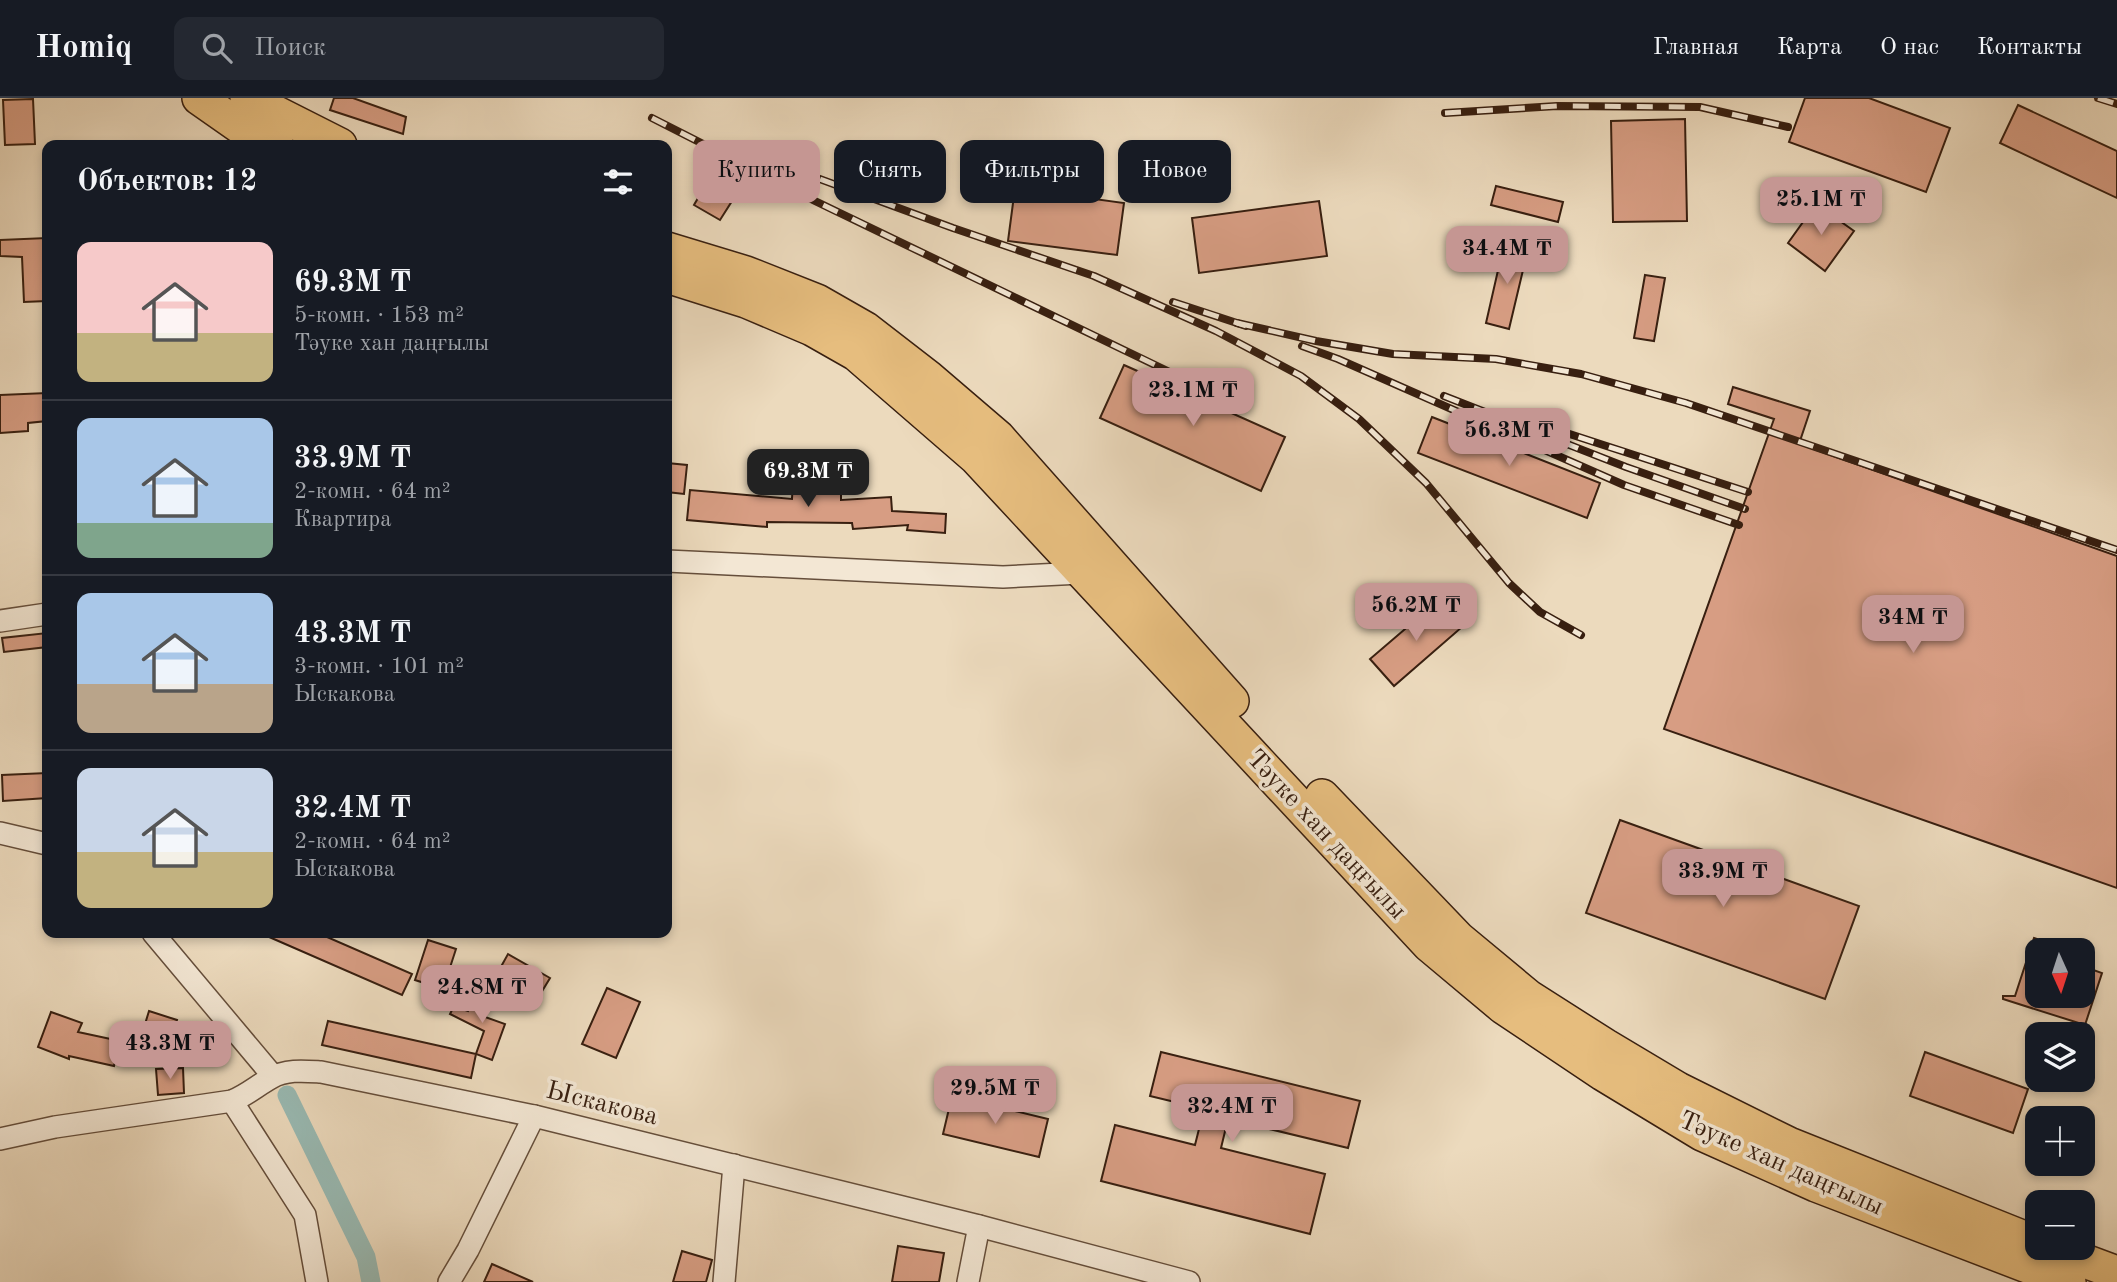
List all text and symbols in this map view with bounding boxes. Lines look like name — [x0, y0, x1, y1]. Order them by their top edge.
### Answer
search box — [174, 17, 664, 80]
icon: search — [198, 29, 236, 67]
text: Homiq — [35, 32, 132, 65]
text: Поиск — [254, 35, 326, 61]
text: Главная — [1653, 36, 1739, 60]
text: Карта — [1777, 36, 1842, 60]
text: О нас — [1880, 36, 1939, 60]
text: Контакты — [1977, 36, 2082, 60]
chip: Купить — [693, 140, 820, 203]
chip: Снять — [834, 140, 946, 203]
chip: Фильтры — [960, 140, 1104, 203]
chip: Новое — [1118, 140, 1231, 203]
icon: filters — [599, 163, 637, 201]
text: Объектов: 12 — [77, 167, 257, 197]
pin: 25.1M ₸ — [1756, 178, 1886, 237]
text: 25.1M ₸ — [1776, 188, 1866, 211]
pin: 34.4M ₸ — [1442, 226, 1572, 286]
text: 34.4M ₸ — [1462, 237, 1552, 260]
text: 69.3M ₸ — [294, 268, 411, 298]
icon: home — [133, 270, 217, 354]
text: 5-комн. · 153 m² — [294, 304, 464, 327]
text: Тәуке хан даңғылы — [294, 332, 489, 355]
pin: 23.1M ₸ — [1128, 368, 1258, 428]
text: 23.1M ₸ — [1148, 379, 1238, 402]
pin: 56.3M ₸ — [1444, 408, 1574, 468]
text: 56.3M ₸ — [1464, 419, 1554, 442]
text: 33.9M ₸ — [294, 444, 411, 474]
icon: home — [133, 446, 217, 530]
pin: 69.3M ₸ — [743, 450, 873, 509]
text: 69.3M ₸ — [763, 460, 853, 483]
text: 2-комн. · 64 m² — [294, 480, 451, 503]
text: Квартира — [294, 508, 392, 531]
pin: 56.2M ₸ — [1351, 584, 1481, 643]
text: 56.2M ₸ — [1371, 594, 1461, 617]
pin: 34M ₸ — [1864, 596, 1962, 655]
text: 34M ₸ — [1878, 606, 1948, 629]
text: 43.3M ₸ — [294, 619, 411, 649]
icon: home — [133, 621, 217, 705]
text: 3-комн. · 101 m² — [294, 655, 464, 678]
text: Ыскакова — [294, 683, 395, 706]
street label: Тәуке хан даңғылы — [1241, 745, 1411, 925]
text: 32.4M ₸ — [294, 794, 411, 824]
icon: home — [133, 796, 217, 880]
text: 2-комн. · 64 m² — [294, 830, 451, 853]
pin: 33.9M ₸ — [1658, 850, 1788, 909]
text: Ыскакова — [294, 858, 395, 881]
text: 33.9M ₸ — [1678, 860, 1768, 883]
north arrow — [2025, 938, 2095, 1008]
map controls — [2025, 938, 2095, 1260]
pin: 24.8M ₸ — [417, 965, 547, 1025]
text: 24.8M ₸ — [437, 976, 527, 999]
pin: 43.3M ₸ — [105, 1021, 235, 1081]
button: layers — [2025, 1022, 2095, 1092]
text: 43.3M ₸ — [125, 1032, 215, 1055]
pin: 29.5M ₸ — [930, 1066, 1060, 1126]
text: 29.5M ₸ — [950, 1077, 1040, 1100]
street label: Ыскакова — [543, 1078, 661, 1130]
pin: 32.4M ₸ — [1167, 1084, 1297, 1144]
text: 32.4M ₸ — [1187, 1095, 1277, 1118]
button: + — [2025, 1106, 2095, 1176]
street label: Тәуке хан даңғылы — [1675, 1107, 1887, 1221]
button: − — [2025, 1190, 2095, 1260]

